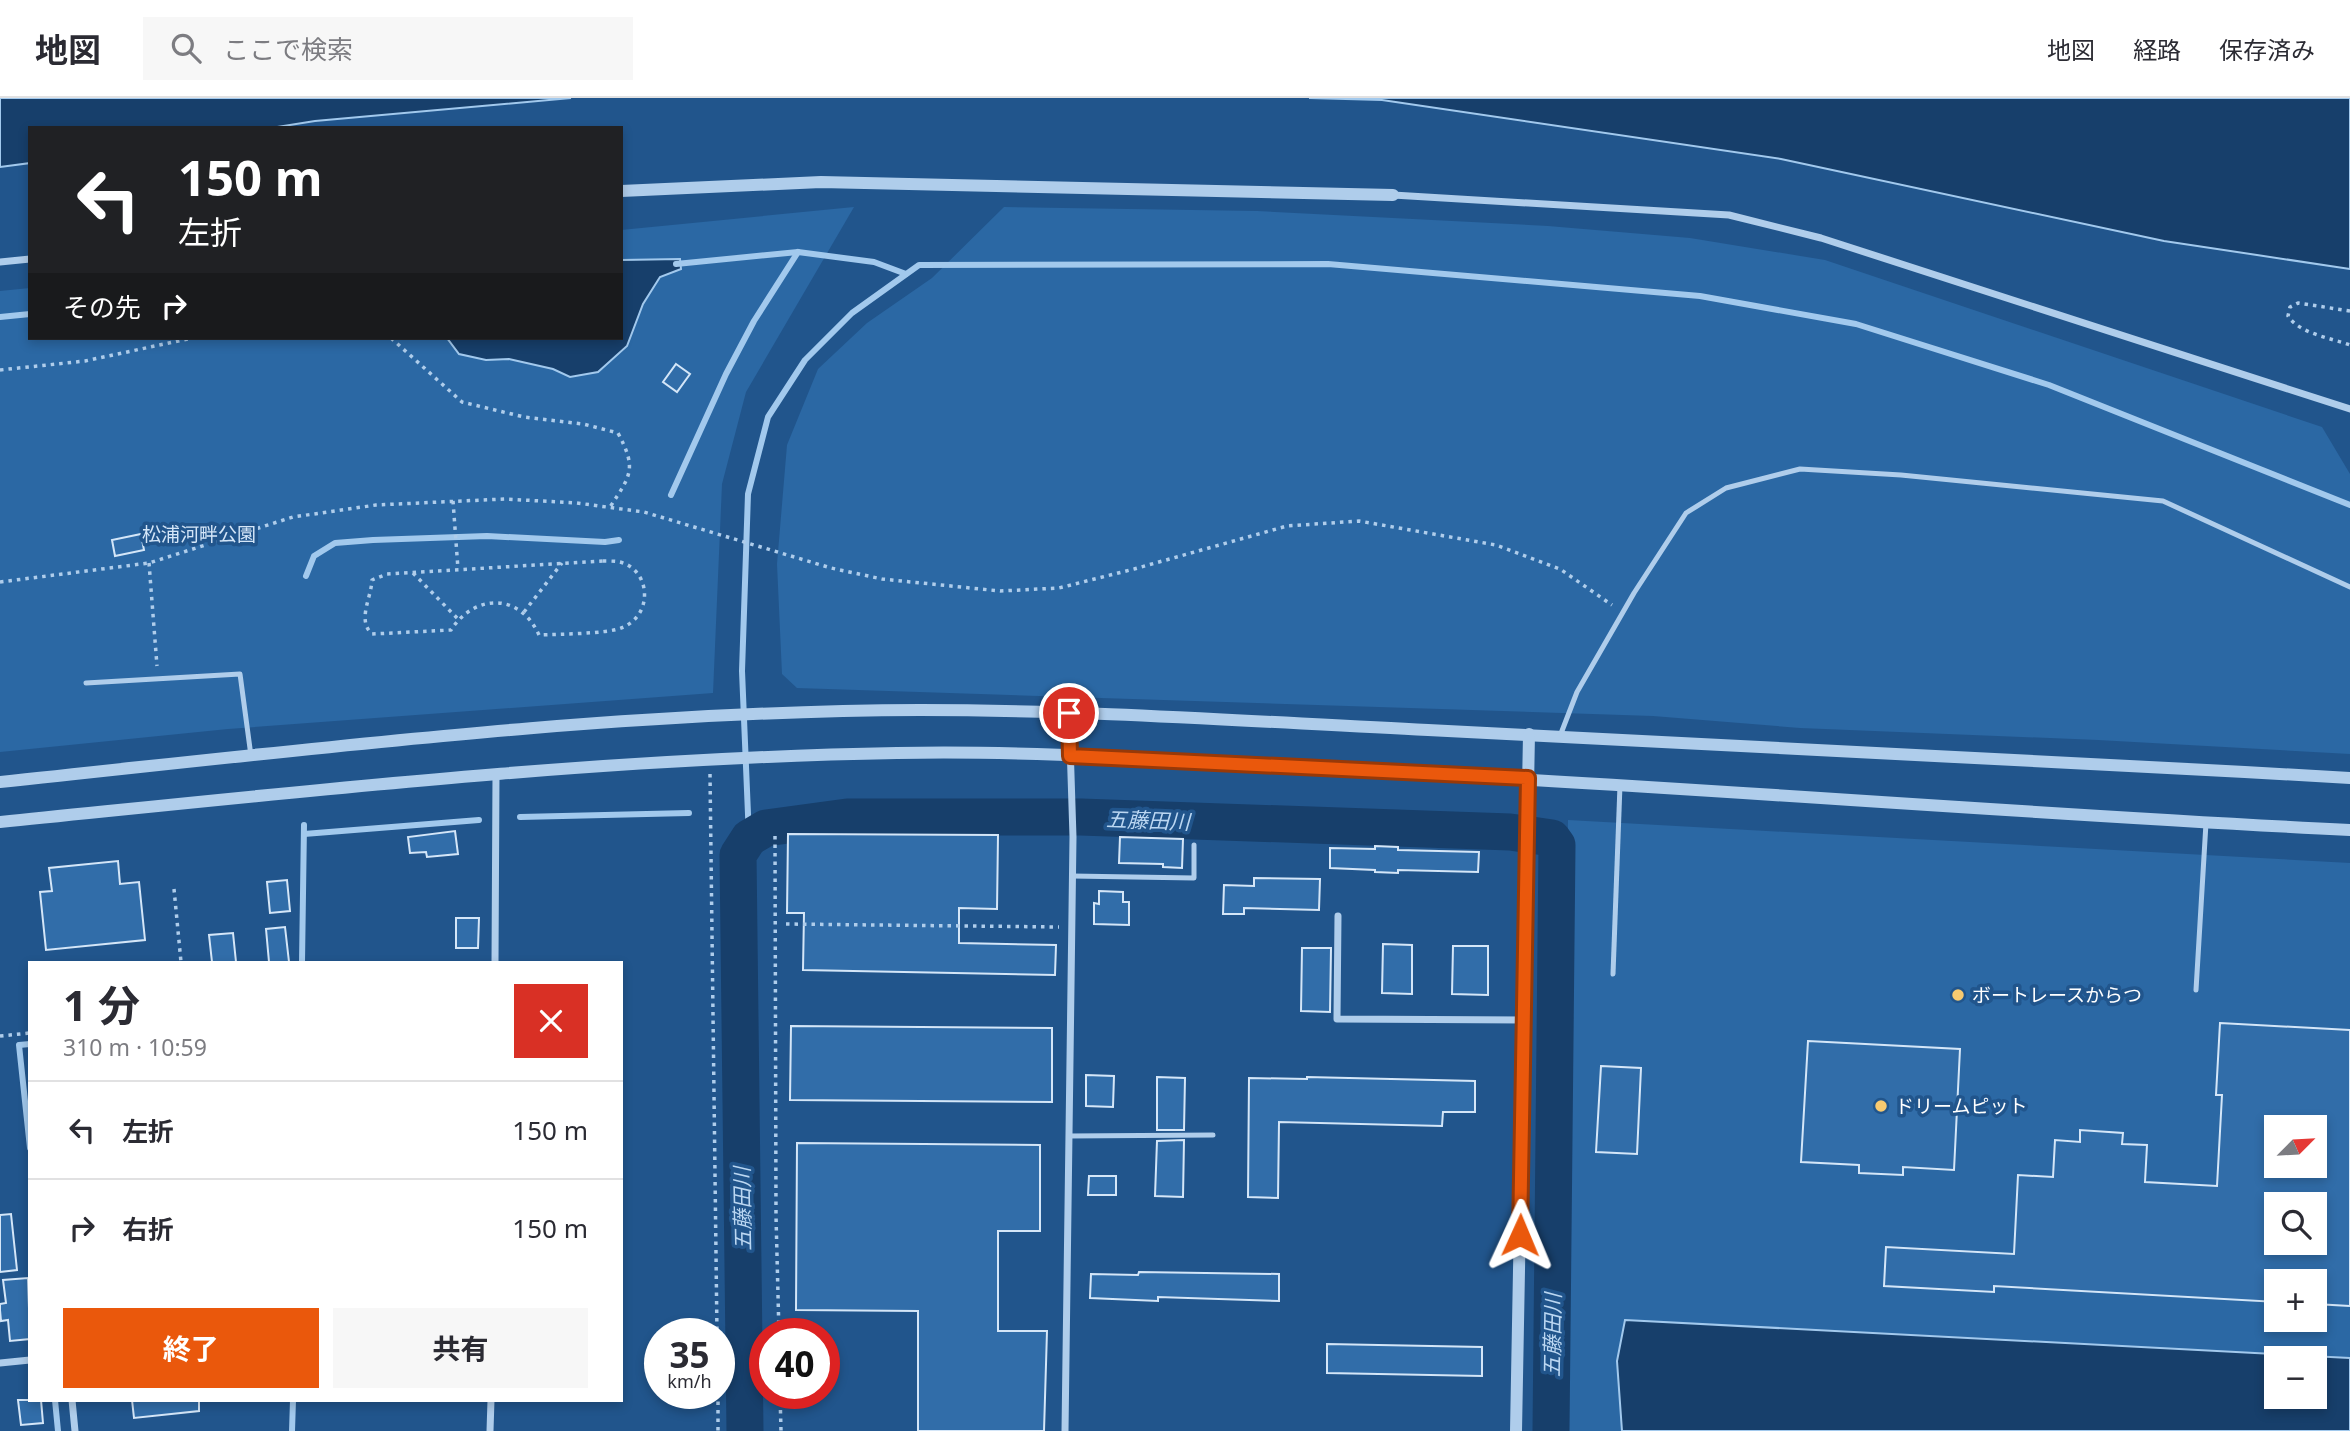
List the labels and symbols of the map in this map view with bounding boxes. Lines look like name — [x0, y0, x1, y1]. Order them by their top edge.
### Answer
park label: 松浦河畔公園 — [142, 521, 256, 547]
pin — [1039, 683, 1099, 743]
water label: 五藤田川 — [1106, 805, 1192, 836]
place label: ボートレースからつ — [1972, 982, 2142, 1008]
marker: ボートレースからつ — [1950, 987, 1966, 1003]
place label: ドリームピット — [1895, 1093, 2027, 1119]
marker: ドリームピット — [1873, 1098, 1889, 1114]
north arrow — [2264, 1115, 2328, 1178]
water label: 五藤田川 — [727, 1165, 757, 1251]
position arrow — [1483, 1198, 1557, 1272]
water label: 五藤田川 — [1537, 1291, 1567, 1377]
speed limit sign: 40 — [749, 1318, 840, 1409]

